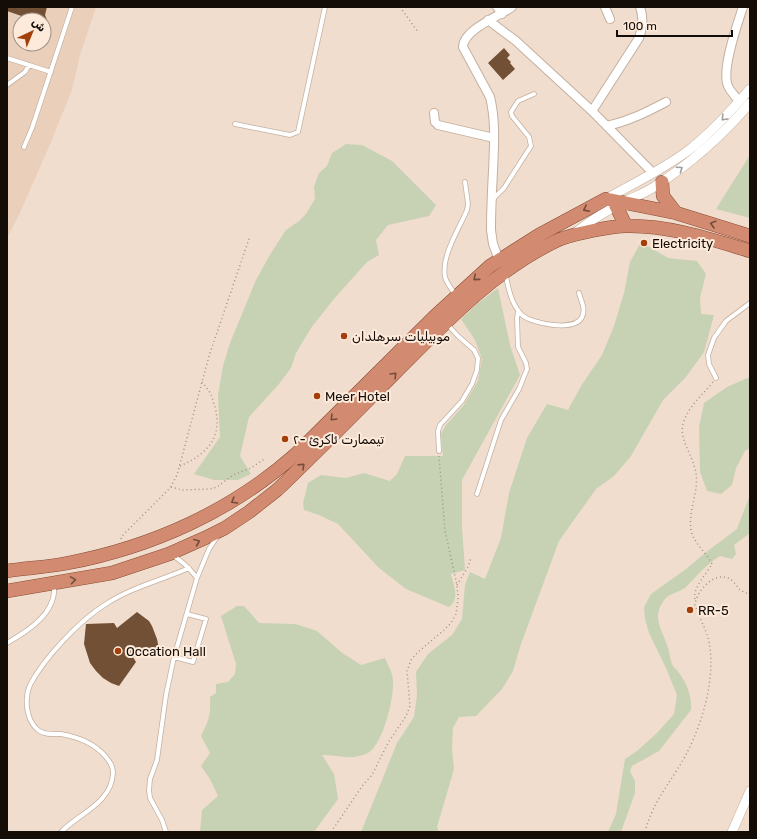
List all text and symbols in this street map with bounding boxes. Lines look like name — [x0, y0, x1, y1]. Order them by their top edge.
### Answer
north arrow — [12, 12, 52, 52]
scale bar — [617, 12, 732, 38]
text: ش — [29, 16, 48, 35]
text: 100 m — [623, 19, 657, 33]
one-way arrow — [721, 113, 729, 121]
one-way arrow — [676, 166, 683, 174]
one-way arrow — [583, 205, 590, 212]
one-way arrow — [709, 220, 716, 229]
place label: Electricity — [652, 236, 713, 251]
marker: Electricity — [639, 238, 649, 248]
one-way arrow — [473, 273, 481, 281]
place label: موبيليات سرهلدان — [352, 329, 450, 345]
marker: موبيليات سرهلدان — [339, 331, 349, 341]
one-way arrow — [389, 372, 397, 380]
place label: Meer Hotel — [325, 389, 390, 404]
marker: Meer Hotel — [312, 391, 322, 401]
one-way arrow — [330, 413, 338, 421]
place label: تيممارت ئاكرئ -٢ — [293, 432, 385, 448]
marker: تيممارت ئاكرئ -٢ — [280, 434, 290, 444]
one-way arrow — [297, 464, 305, 471]
one-way arrow — [231, 496, 238, 504]
one-way arrow — [193, 538, 200, 546]
one-way arrow — [70, 576, 76, 585]
place label: RR-5 — [698, 603, 729, 618]
marker: RR-5 — [685, 605, 695, 615]
place label: Occation Hall — [126, 644, 206, 659]
marker: Occation Hall — [113, 646, 123, 656]

